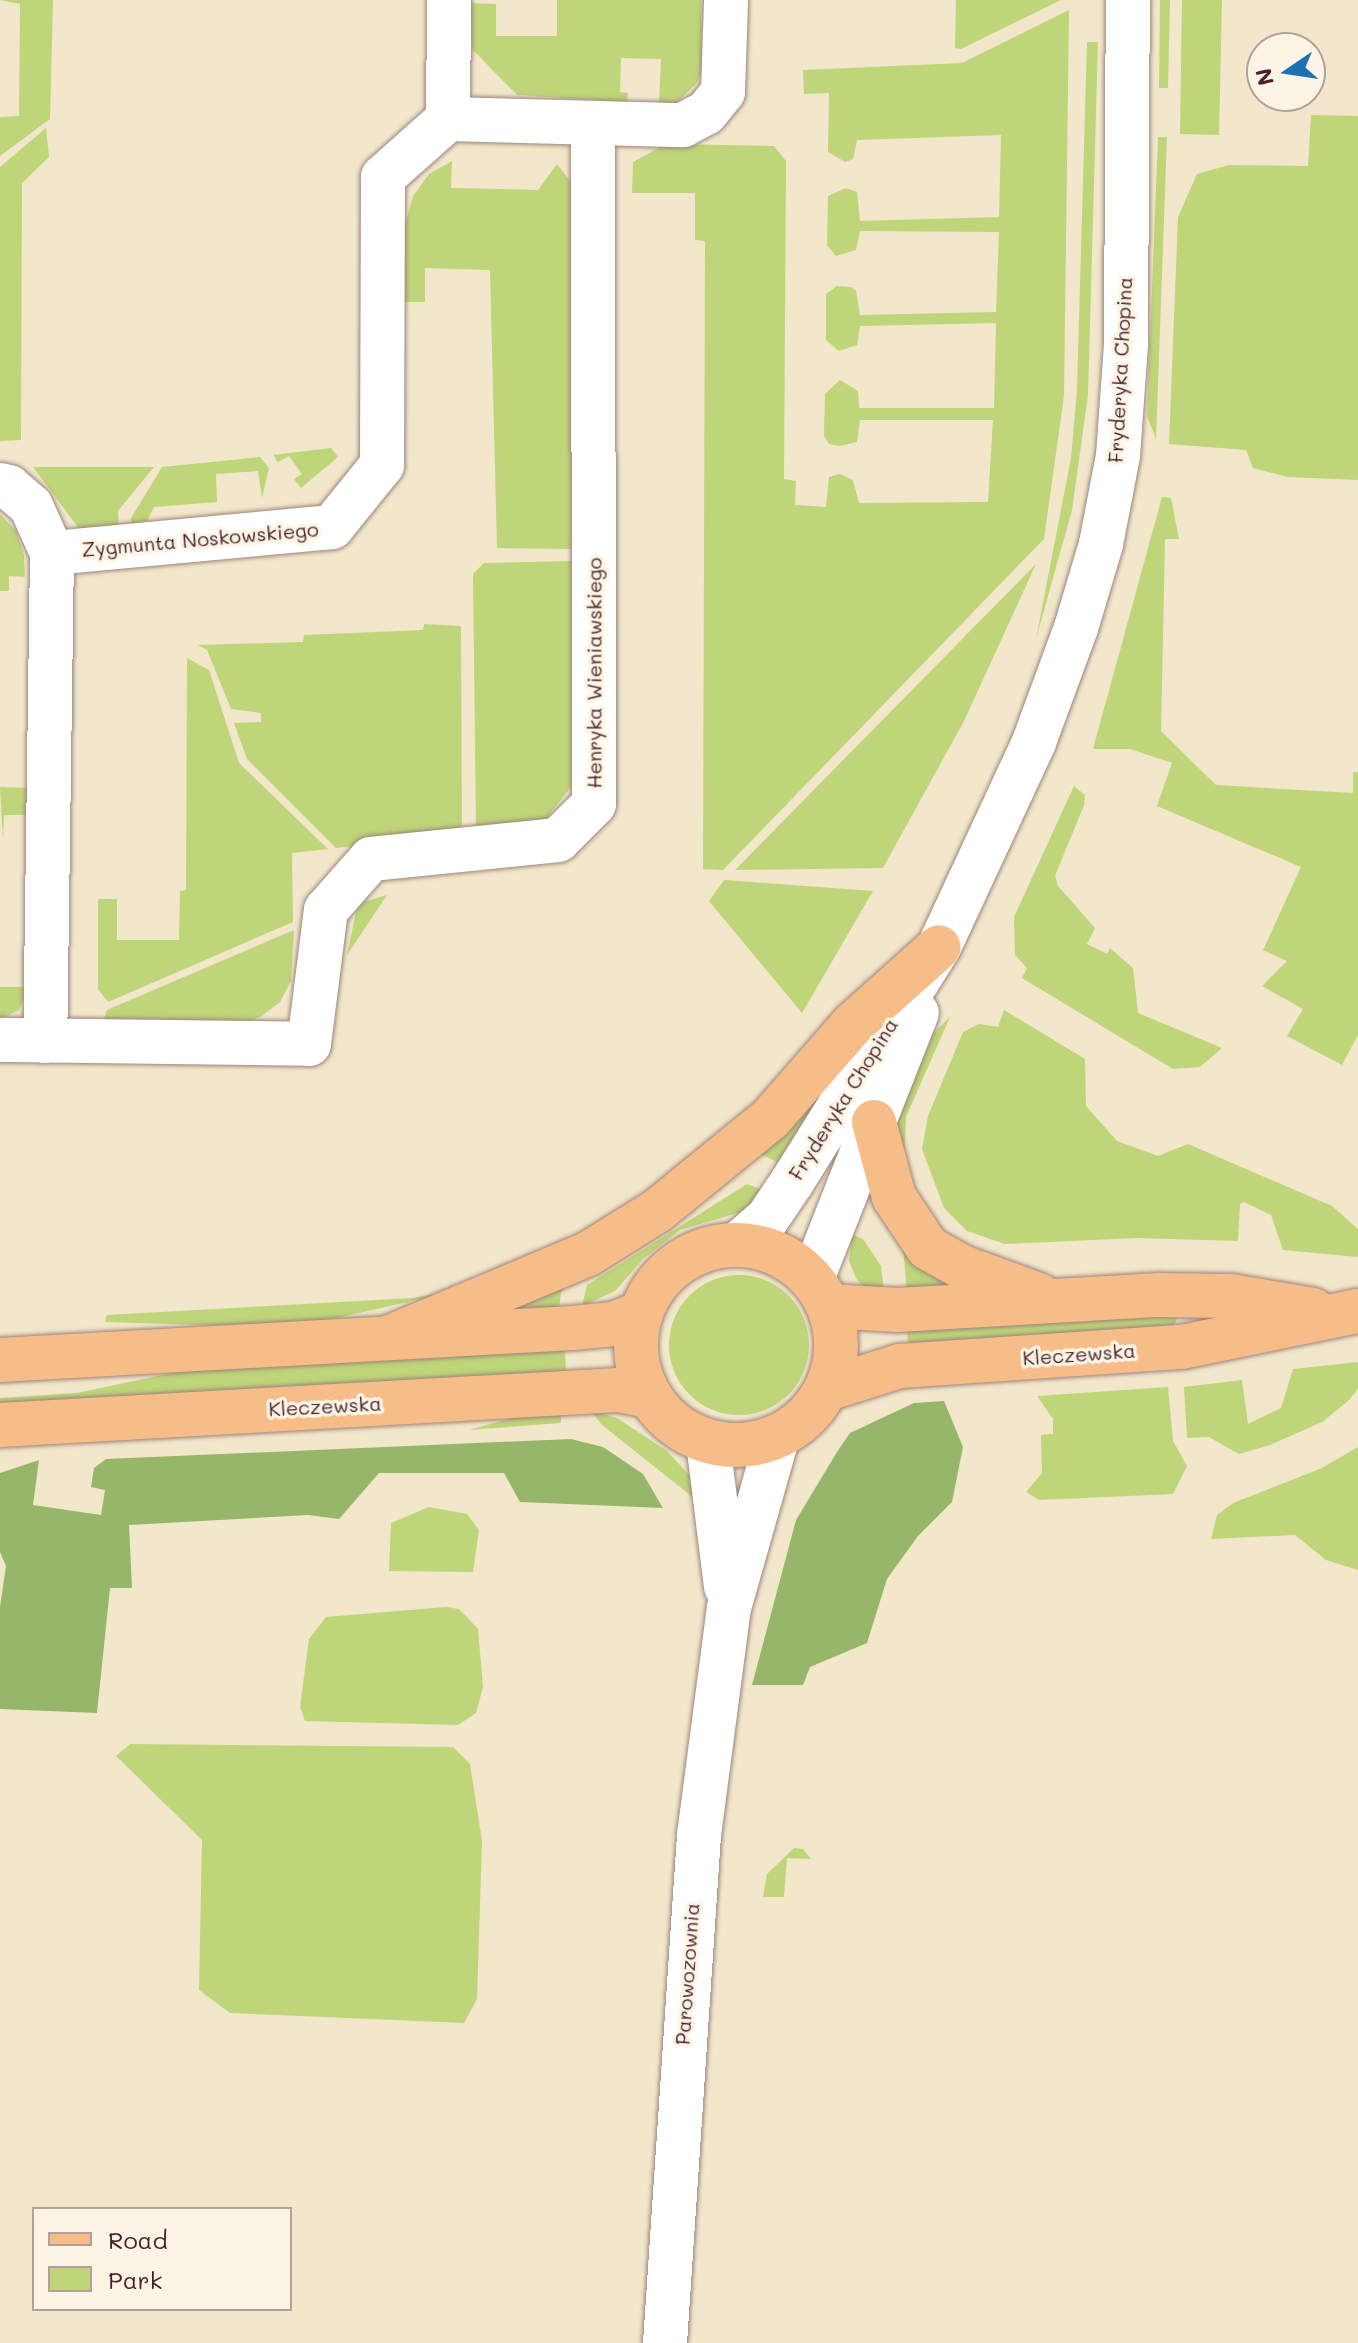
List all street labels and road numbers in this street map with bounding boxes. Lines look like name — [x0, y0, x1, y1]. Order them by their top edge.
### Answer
street label: Fryderyka Chopina — [1103, 276, 1137, 464]
street label: Zygmunta Noskowskiego — [81, 517, 319, 561]
street label: Henryka Wieniawskiego — [582, 557, 606, 789]
street label: Fryderyka Chopina — [784, 1014, 902, 1184]
street label: Kleczewska — [1022, 1338, 1136, 1370]
street label: Kleczewska — [268, 1391, 382, 1421]
street label: Parowozownia — [670, 1902, 704, 2046]

